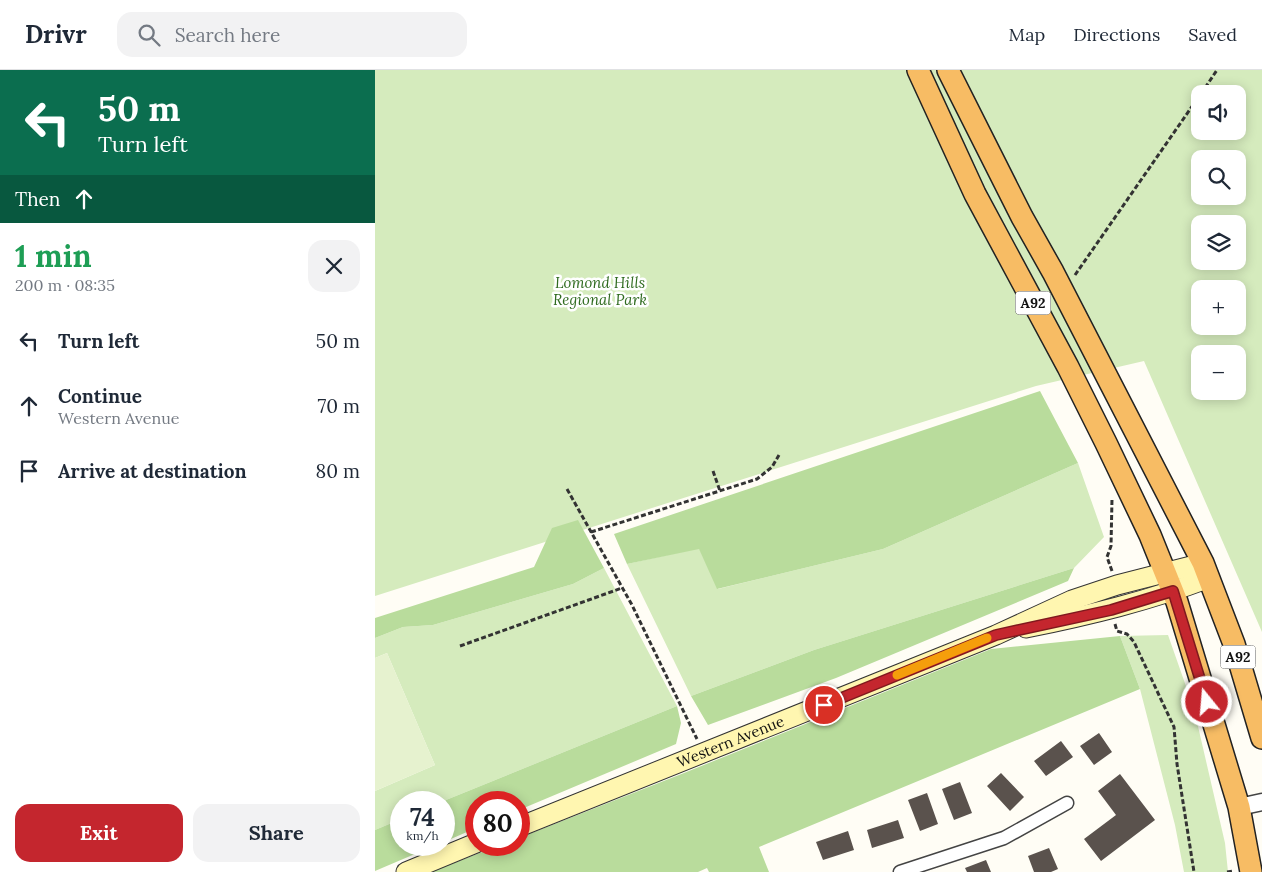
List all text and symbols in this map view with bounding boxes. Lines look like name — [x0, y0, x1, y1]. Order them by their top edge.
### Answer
search box — [117, 12, 467, 57]
text: Drivr — [25, 19, 87, 50]
icon: search — [135, 21, 163, 49]
text: Search here — [175, 23, 280, 47]
text: Map — [1009, 23, 1045, 46]
text: Directions — [1073, 23, 1160, 46]
text: Saved — [1188, 23, 1237, 46]
map controls — [1191, 85, 1246, 400]
button: sound — [1191, 85, 1246, 140]
text: 50 m — [98, 86, 181, 131]
icon: left — [15, 90, 80, 155]
text: Turn left — [98, 130, 188, 158]
button: search — [1191, 150, 1246, 205]
icon: ahead — [70, 185, 98, 213]
text: Then — [15, 187, 60, 211]
button: layers — [1191, 215, 1246, 270]
text: 1 min — [15, 237, 92, 275]
button: close — [308, 240, 360, 292]
park label: Lomond Hills Regional Park — [553, 273, 647, 309]
text: 200 m · 08:35 — [15, 275, 115, 295]
button: + — [1191, 280, 1246, 335]
road number: A92 — [1015, 292, 1051, 314]
icon: left — [15, 327, 43, 355]
text: Turn left — [58, 329, 139, 353]
text: 50 m — [316, 329, 360, 353]
button: − — [1191, 345, 1246, 400]
text: Continue — [58, 384, 142, 408]
icon: ahead — [15, 392, 43, 420]
text: 70 m — [317, 394, 360, 418]
text: Western Avenue — [58, 408, 179, 428]
icon: arrive — [15, 457, 43, 485]
text: Arrive at destination — [58, 459, 247, 483]
text: 80 m — [316, 459, 360, 483]
road number: A92 — [1221, 646, 1255, 668]
position arrow — [1180, 675, 1232, 727]
pin — [803, 684, 845, 726]
icon: arrive — [810, 691, 838, 719]
street label: Western Avenue — [674, 711, 787, 771]
speed limit sign: 80 — [465, 791, 530, 856]
text: 74 — [410, 801, 435, 833]
button: Exit — [15, 804, 183, 862]
button: Share — [193, 804, 360, 862]
text: km/h — [406, 828, 439, 843]

